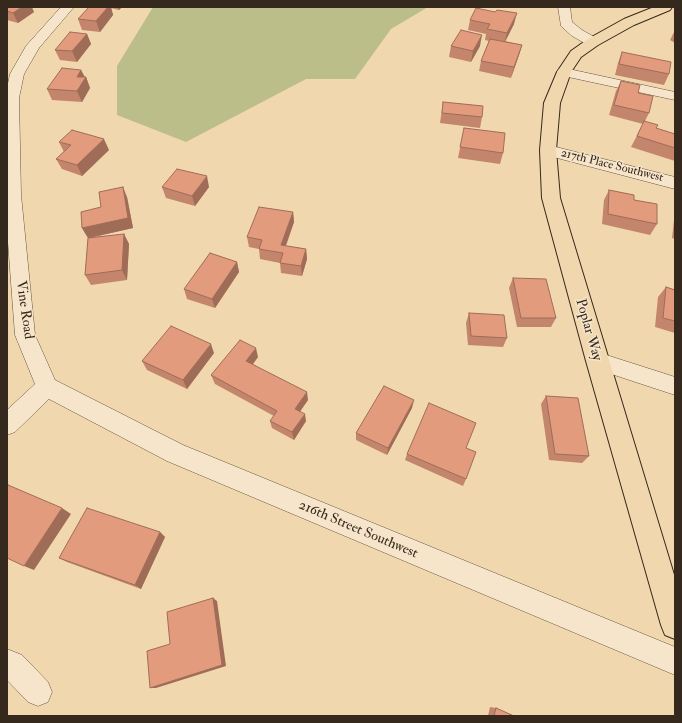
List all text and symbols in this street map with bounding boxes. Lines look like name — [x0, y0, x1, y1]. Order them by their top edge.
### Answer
street label: 217th Place Southwest — [559, 146, 665, 186]
street label: Vine Road — [12, 280, 36, 340]
street label: Poplar Way — [571, 297, 605, 363]
street label: 216th Street Southwest — [296, 497, 420, 563]

